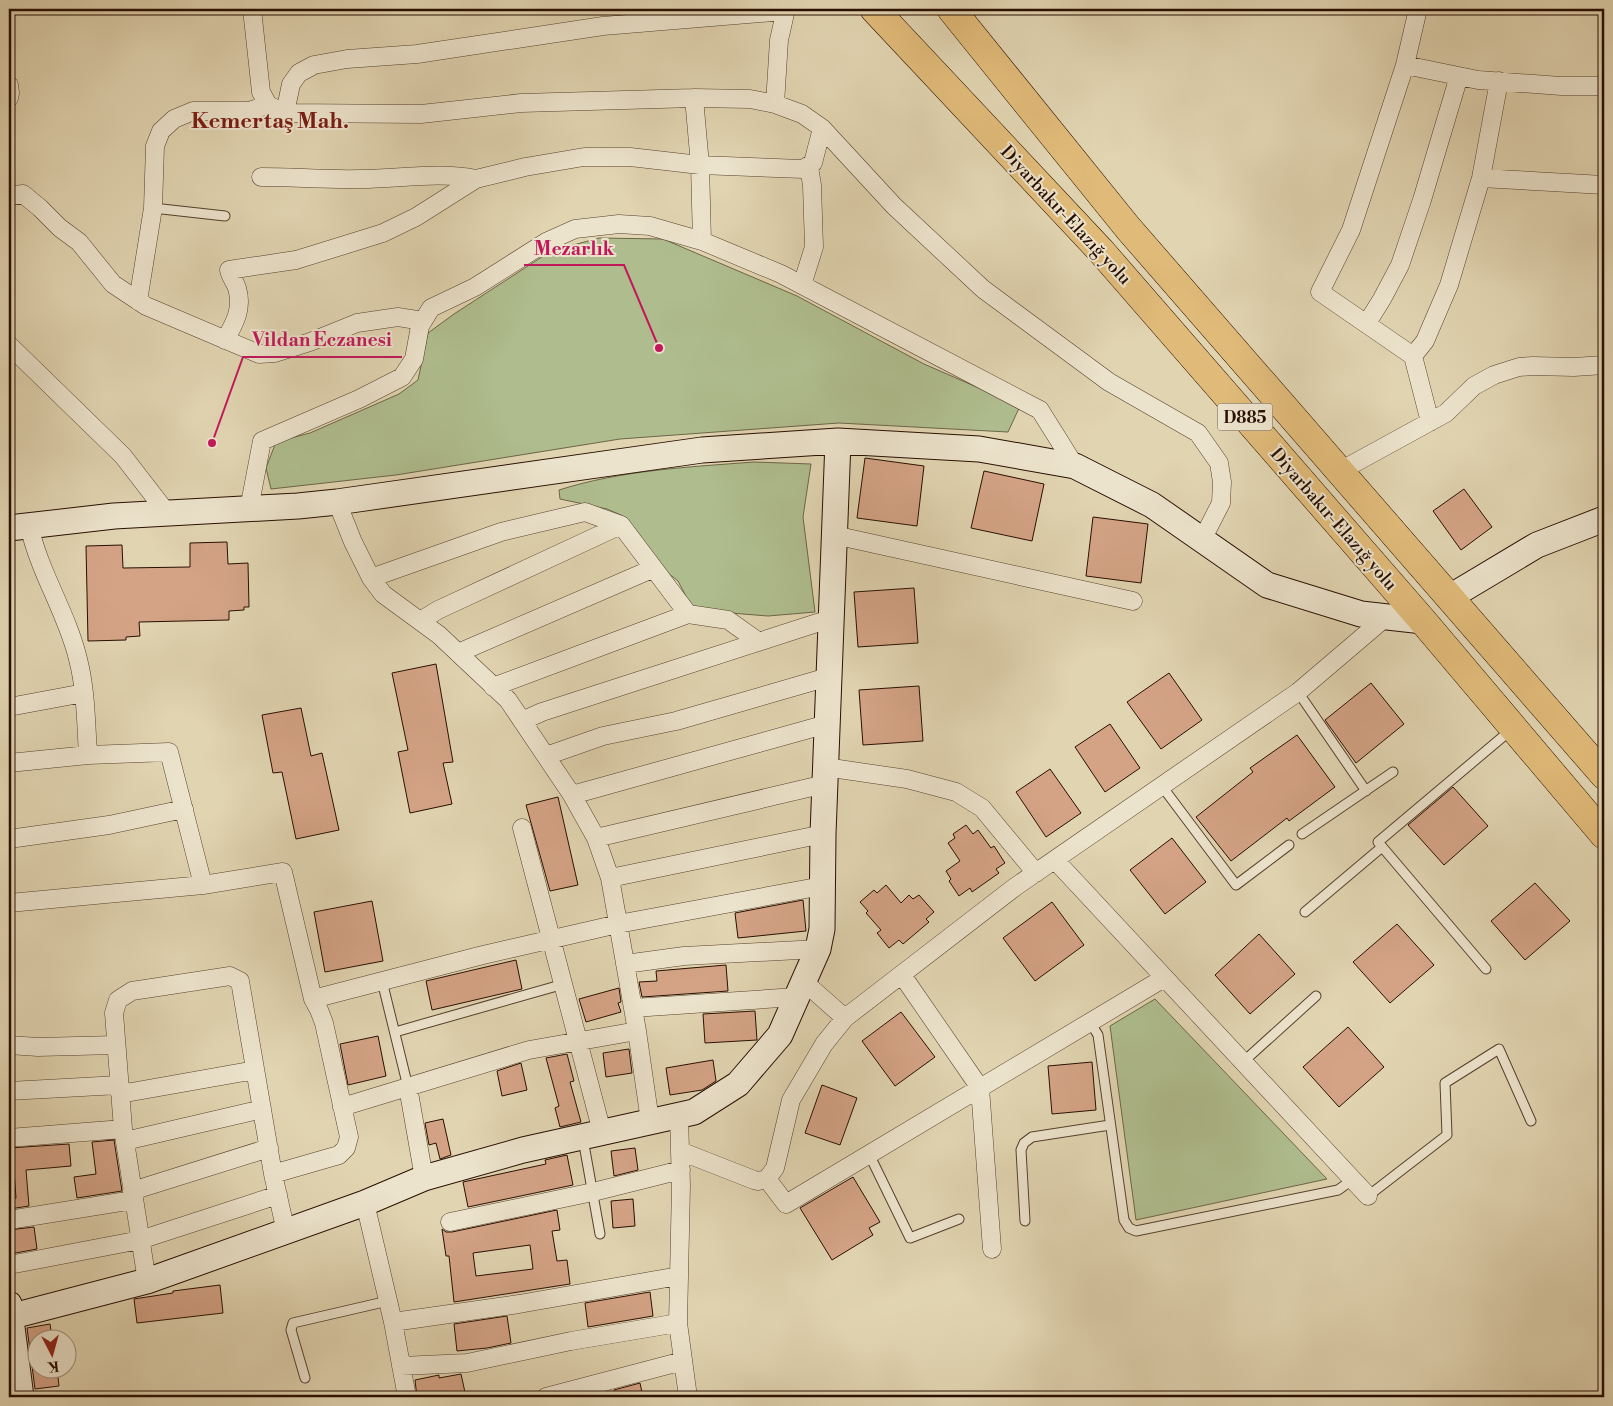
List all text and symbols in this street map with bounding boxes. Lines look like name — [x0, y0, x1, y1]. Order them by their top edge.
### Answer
district label: Kemertaş Mah. — [191, 108, 349, 135]
street label: Diyarbakır-Elazığ yolu — [995, 141, 1137, 290]
callout: Mezarlık — [524, 231, 624, 265]
text: Mezarlık — [534, 237, 614, 261]
callout: Vildan Eczanesi — [243, 323, 402, 357]
text: Vildan Eczanesi — [251, 328, 392, 352]
road number: D885 — [1218, 404, 1272, 431]
street label: Diyarbakır-Elazığ yolu — [1265, 443, 1403, 596]
north arrow — [28, 1328, 78, 1378]
text: K — [46, 1356, 60, 1376]

